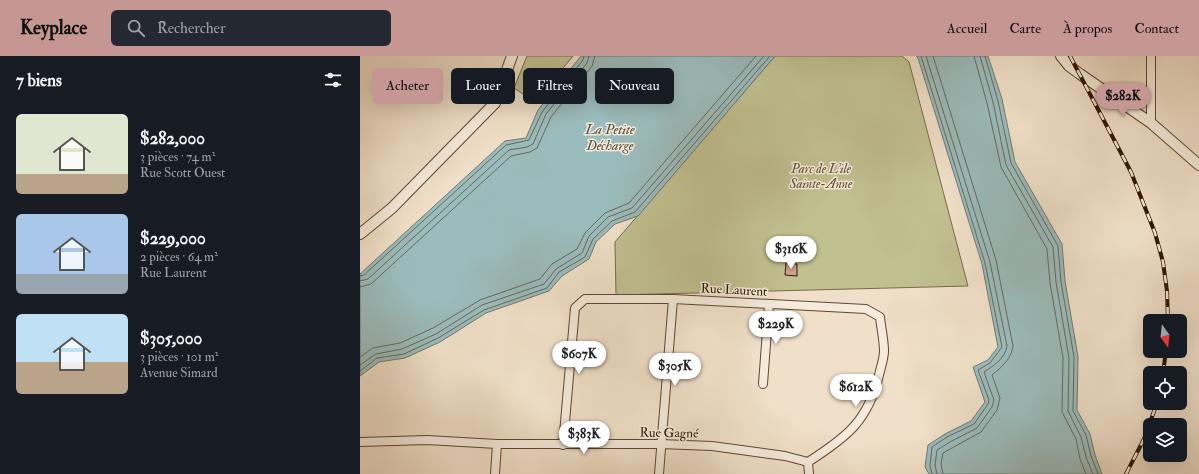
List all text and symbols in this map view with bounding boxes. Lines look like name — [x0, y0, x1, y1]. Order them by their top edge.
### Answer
search box — [111, 10, 391, 46]
text: Keyplace — [20, 16, 87, 40]
icon: search — [125, 17, 147, 39]
text: Rechercher — [157, 19, 225, 38]
text: Accueil — [947, 20, 987, 37]
text: Carte — [1009, 20, 1041, 37]
text: À propos — [1063, 20, 1112, 37]
text: Contact — [1134, 20, 1179, 37]
chip: Acheter — [372, 68, 443, 104]
chip: Louer — [451, 68, 515, 104]
chip: Filtres — [523, 68, 587, 104]
chip: Nouveau — [595, 68, 674, 104]
icon: filters — [322, 69, 344, 91]
text: 7 biens — [16, 70, 62, 91]
pin: $282K — [1095, 83, 1151, 117]
text: $282K — [1105, 88, 1141, 104]
water label: La Petite Décharge — [584, 121, 635, 154]
text: $282,000 — [140, 128, 205, 149]
icon: home — [48, 130, 96, 178]
text: 3 pièces · 74 m² — [140, 149, 215, 165]
park label: Parc de L'ile Sainte-Anne — [789, 161, 853, 192]
text: Rue Scott Ouest — [140, 165, 225, 181]
text: $229,000 — [140, 228, 206, 249]
icon: home — [48, 230, 96, 278]
pin: $316K — [763, 236, 819, 270]
text: $316K — [775, 241, 807, 257]
text: 2 pièces · 64 m² — [140, 249, 218, 265]
text: Rue Laurent — [140, 265, 207, 281]
street label: Rue Laurent — [700, 280, 768, 300]
pin: $229K — [748, 311, 804, 345]
north arrow — [1143, 314, 1187, 358]
map controls — [1143, 314, 1187, 462]
text: $229K — [758, 316, 794, 332]
text: $305,000 — [140, 328, 202, 349]
icon: home — [48, 330, 96, 378]
pin: $607K — [551, 341, 607, 375]
text: $607K — [561, 346, 597, 362]
text: 3 pièces · 101 m² — [140, 349, 219, 365]
pin: $305K — [647, 353, 703, 387]
text: $305K — [658, 358, 692, 374]
text: Avenue Simard — [140, 365, 218, 381]
button: locate — [1143, 366, 1187, 410]
pin: $612K — [828, 374, 884, 408]
text: $612K — [839, 379, 873, 395]
button: layers — [1143, 418, 1187, 462]
pin: $383K — [556, 421, 612, 455]
street label: Rue Gagné — [639, 424, 699, 442]
text: $383K — [568, 426, 600, 442]

